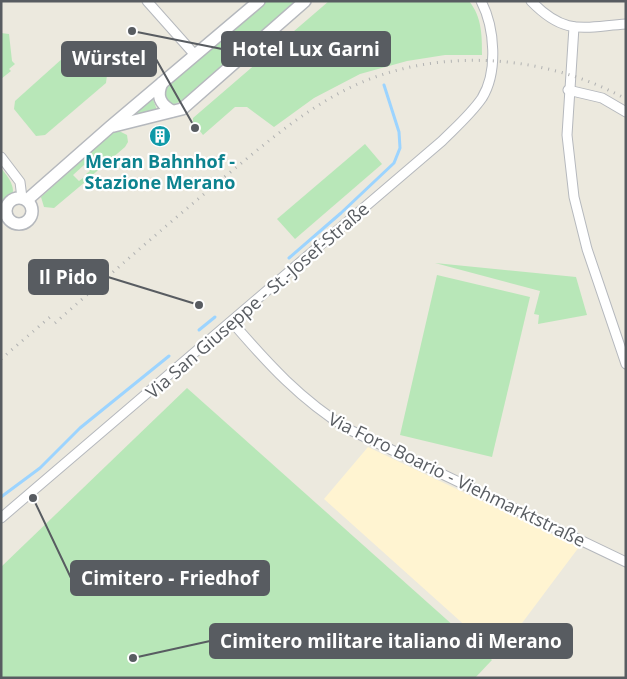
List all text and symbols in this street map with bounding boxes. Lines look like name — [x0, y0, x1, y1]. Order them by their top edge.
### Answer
callout: Hotel Lux Garni — [222, 32, 390, 66]
text: Hotel Lux Garni — [232, 36, 380, 62]
callout: Würstel — [62, 42, 156, 76]
text: Würstel — [72, 45, 146, 71]
building icon: Meran Bahnhof - Stazione Merano — [148, 124, 172, 148]
place label: Meran Bahnhof - Stazione Merano — [85, 149, 235, 194]
street label: Via San Giuseppe - St.-Josef-Straße — [140, 196, 374, 404]
callout: Il Pido — [29, 260, 108, 294]
text: Il Pido — [39, 264, 97, 290]
street label: Via Foro Boario - Viehmarktstraße — [324, 406, 590, 552]
callout: Cimitero - Friedhof — [71, 561, 269, 595]
text: Cimitero - Friedhof — [81, 565, 261, 591]
callout: Cimitero militare italiano di Merano — [210, 624, 572, 658]
text: Cimitero militare italiano di Merano — [220, 628, 562, 654]

